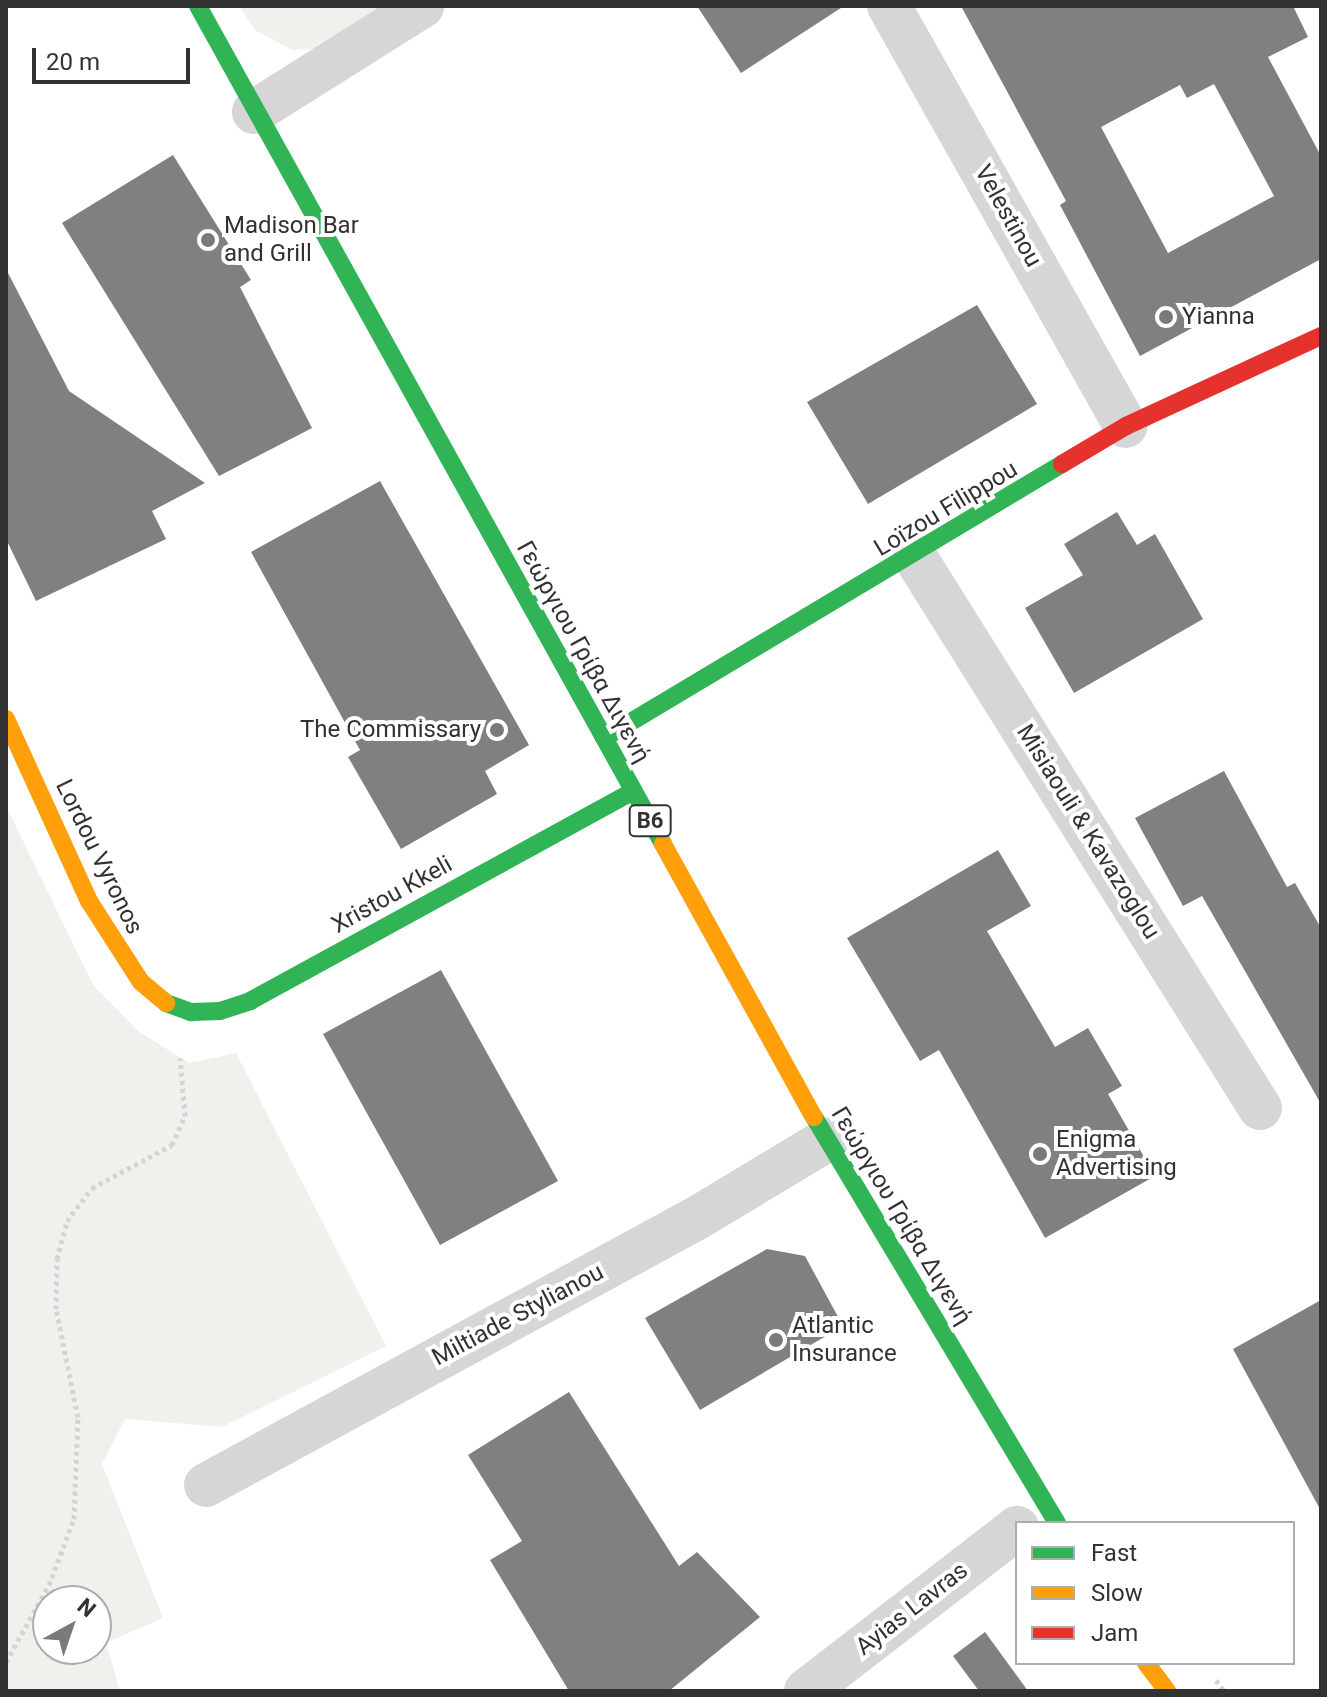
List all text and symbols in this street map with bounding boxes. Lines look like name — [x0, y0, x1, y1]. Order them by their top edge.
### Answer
scale bar — [36, 32, 194, 82]
text: 20 m — [46, 48, 100, 76]
street label: Velestinou — [968, 160, 1048, 272]
place label: Madison Bar and Grill — [224, 212, 359, 268]
marker: Madison Bar and Grill — [199, 231, 217, 249]
place label: Yianna — [1182, 303, 1255, 331]
marker: Yianna — [1157, 308, 1175, 326]
street label: Loïzou Filippou — [869, 455, 1023, 563]
street label: Γεώργιου Γρίβα Διγενή — [510, 536, 656, 768]
place label: The Commissary — [300, 716, 481, 744]
street label: Misiaouli & Kavazoglou — [1010, 719, 1166, 945]
marker: The Commissary — [488, 721, 506, 739]
street label: Lordou Vyronos — [49, 775, 149, 939]
road number: B6 — [628, 803, 672, 839]
street label: Xristou Kkeli — [327, 850, 457, 940]
street label: Γεώργιου Γρίβα Διγενή — [825, 1102, 977, 1330]
place label: Enigma Advertising — [1056, 1126, 1177, 1182]
marker: Enigma Advertising — [1031, 1145, 1049, 1163]
street label: Miltiade Stylianou — [427, 1258, 609, 1372]
place label: Atlantic Insurance — [792, 1312, 897, 1368]
marker: Atlantic Insurance — [767, 1331, 785, 1349]
legend — [1015, 1521, 1295, 1665]
text: Fast — [1091, 1539, 1137, 1567]
street label: Ayias Lavras — [850, 1556, 974, 1662]
text: Slow — [1091, 1579, 1143, 1607]
north arrow — [32, 1585, 112, 1665]
text: N — [72, 1593, 100, 1622]
text: Jam — [1091, 1619, 1138, 1647]

